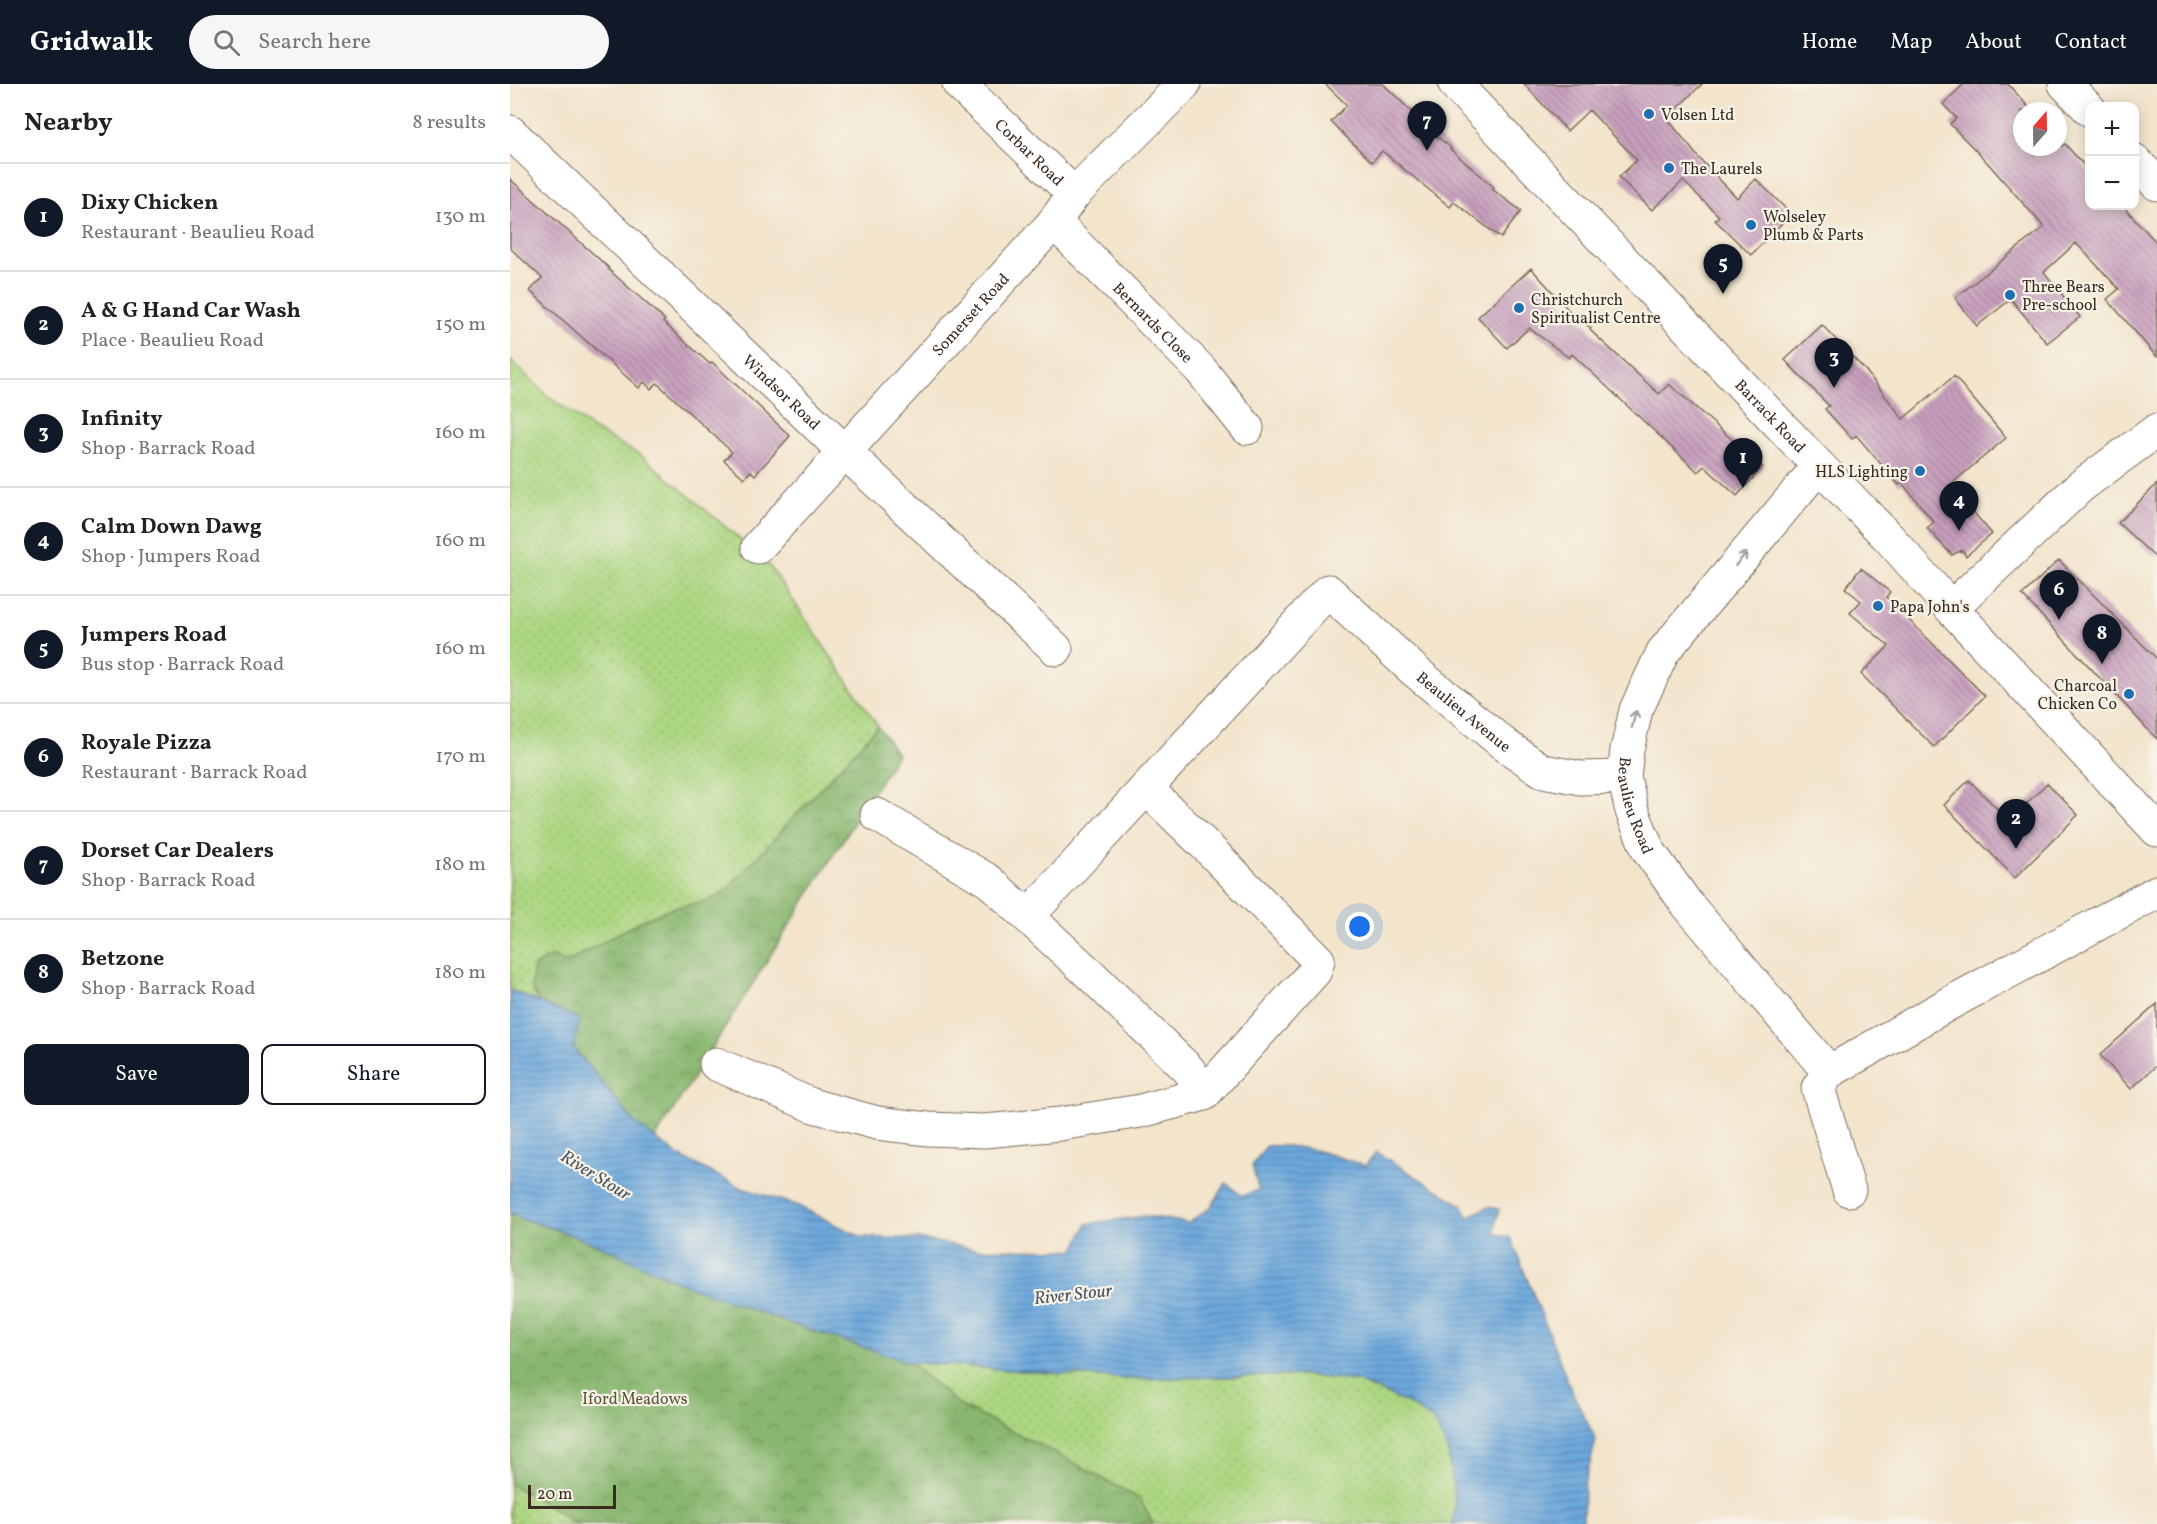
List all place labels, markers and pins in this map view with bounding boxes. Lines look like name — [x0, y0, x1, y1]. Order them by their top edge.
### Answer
pin: 7 — [1408, 101, 1446, 151]
place label: Volsen Ltd — [1661, 105, 1734, 127]
marker: Volsen Ltd — [1642, 107, 1656, 121]
place label: The Laurels — [1681, 159, 1762, 181]
marker: The Laurels — [1662, 161, 1676, 175]
place label: Wolseley Plumb & Parts — [1763, 207, 1864, 247]
marker: Wolseley Plumb & Parts — [1744, 218, 1758, 232]
pin: 5 — [1704, 244, 1742, 294]
place label: Three Bears Pre-school — [2022, 277, 2105, 317]
marker: Three Bears Pre-school — [2003, 288, 2017, 302]
place label: Christchurch Spiritualist Centre — [1531, 290, 1661, 330]
marker: Christchurch Spiritualist Centre — [1512, 301, 1526, 315]
pin: 3 — [1814, 338, 1854, 388]
pin: 1 — [1724, 438, 1762, 488]
place label: HLS Lighting — [1815, 462, 1908, 484]
marker: HLS Lighting — [1913, 464, 1927, 478]
pin: 4 — [1940, 482, 1978, 531]
pin: 6 — [2040, 570, 2078, 620]
place label: Papa John's — [1890, 597, 1970, 619]
marker: Papa John's — [1871, 599, 1885, 613]
pin: 8 — [2082, 614, 2122, 664]
place label: Charcoal Chicken Co — [2038, 676, 2117, 716]
marker: Charcoal Chicken Co — [2122, 687, 2136, 701]
pin: 2 — [1996, 800, 2036, 849]

